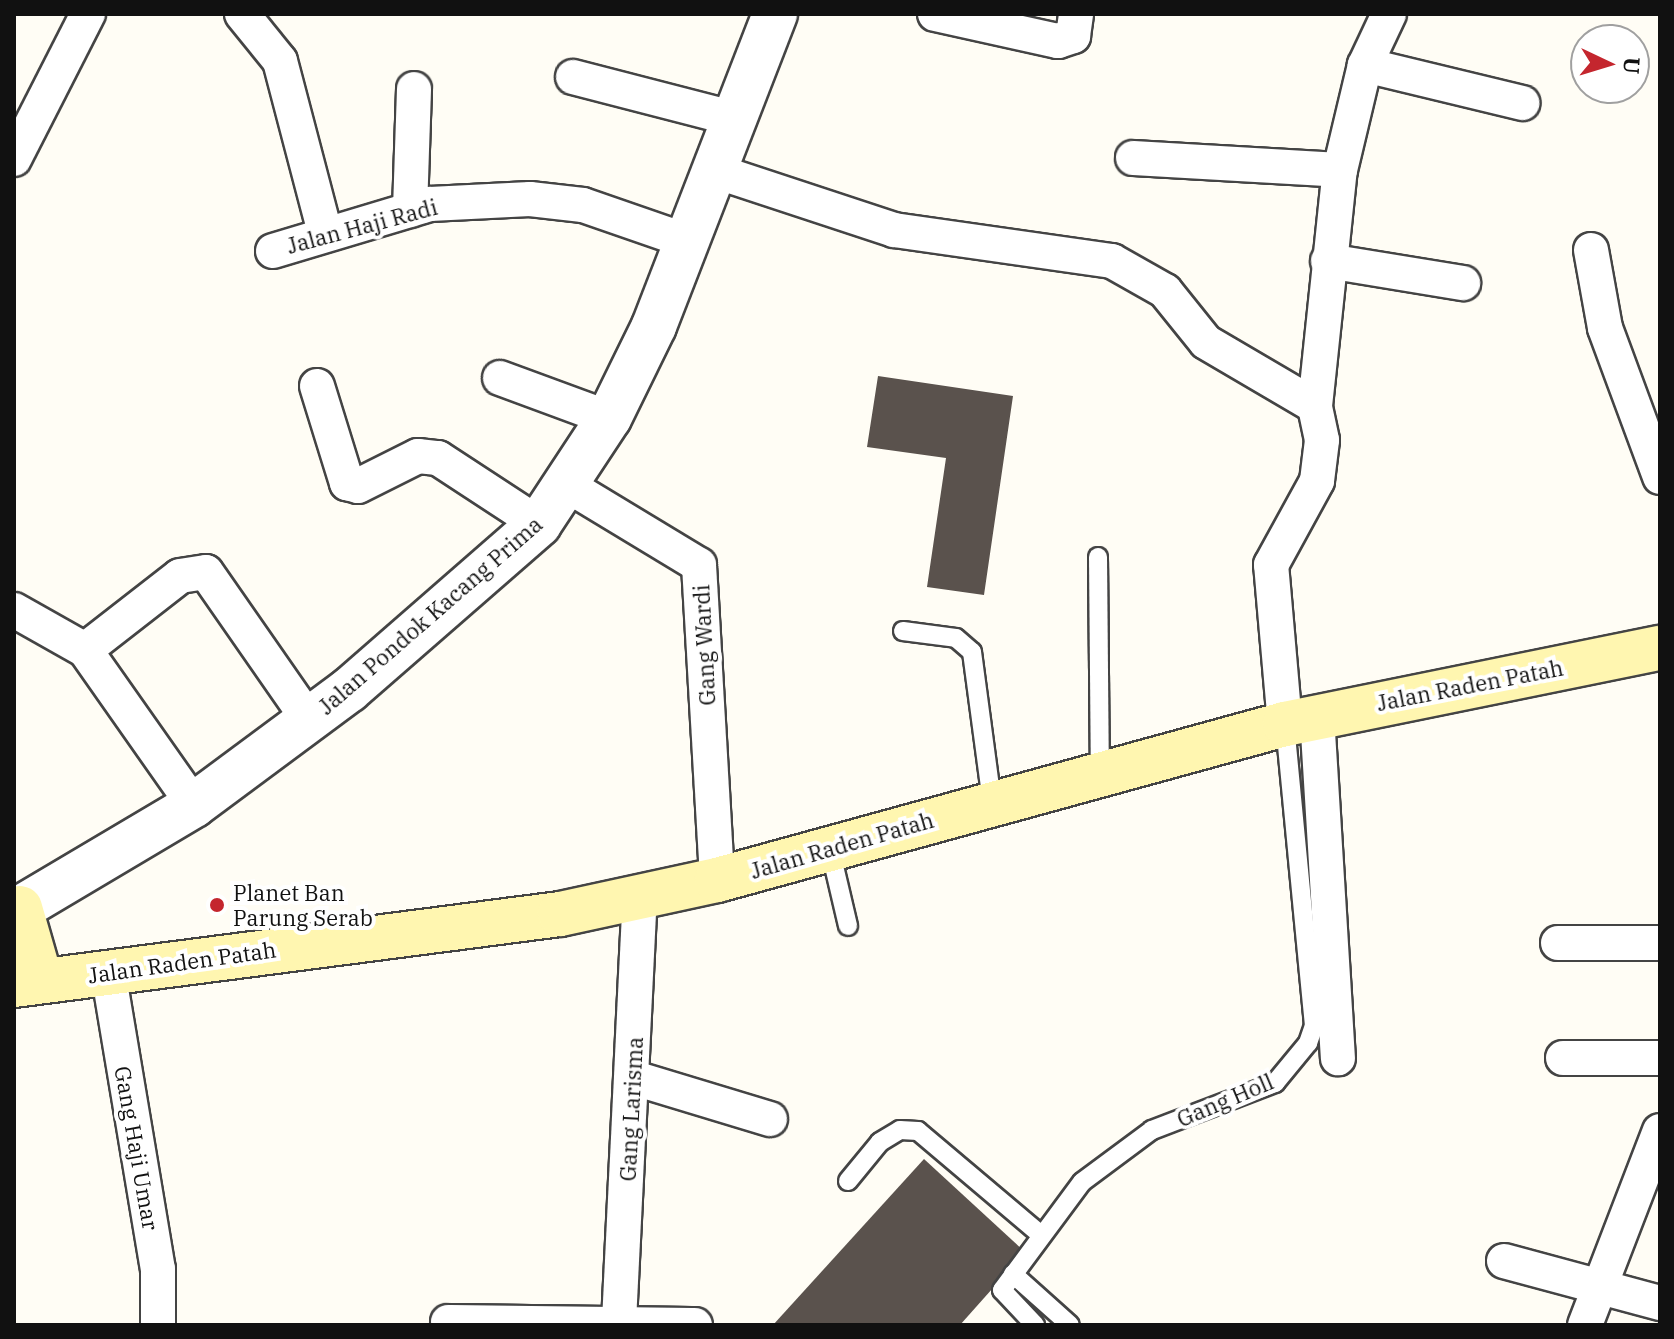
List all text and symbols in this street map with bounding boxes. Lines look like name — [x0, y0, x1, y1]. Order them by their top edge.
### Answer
north arrow — [1570, 24, 1650, 104]
text: U — [1617, 56, 1648, 75]
street label: Jalan Haji Radi — [284, 193, 440, 259]
street label: Jalan Pondok Kacang Prima — [313, 511, 547, 719]
street label: Gang Wardi — [688, 584, 720, 706]
street label: Jalan Raden Patah — [1374, 654, 1566, 716]
street label: Jalan Raden Patah — [747, 806, 937, 884]
place label: Planet Ban Parung Serab — [233, 879, 373, 930]
marker: Planet Ban Parung Serab — [208, 896, 226, 914]
street label: Jalan Raden Patah — [86, 936, 278, 988]
street label: Gang Larisma — [614, 1036, 648, 1182]
street label: Gang Haji Umar — [110, 1064, 164, 1232]
street label: Gang Holl — [1173, 1068, 1277, 1132]

